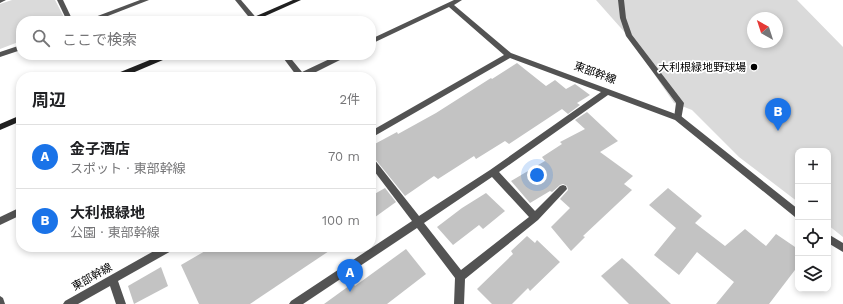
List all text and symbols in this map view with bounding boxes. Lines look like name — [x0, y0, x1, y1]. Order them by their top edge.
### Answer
north arrow — [747, 12, 783, 48]
search box — [16, 16, 376, 60]
icon: search — [30, 27, 52, 49]
text: ここで検索 — [62, 31, 137, 49]
street label: 東部幹線 — [572, 59, 618, 87]
place label: 大利根緑地野球場 — [658, 61, 746, 74]
marker: 大利根緑地野球場 — [749, 62, 759, 72]
text: 周辺 — [32, 90, 66, 110]
text: 2件 — [339, 92, 360, 107]
pin: B — [765, 98, 791, 131]
text: 金子酒店 — [70, 140, 130, 158]
map controls — [795, 148, 831, 292]
button: + — [795, 148, 831, 184]
text: A — [41, 149, 49, 164]
text: 70 m — [328, 149, 360, 164]
text: スポット · 東部幹線 — [70, 161, 186, 176]
your location — [527, 165, 547, 185]
button: − — [795, 184, 831, 220]
text: 大利根緑地 — [70, 204, 145, 222]
text: B — [41, 213, 49, 228]
text: 100 m — [322, 213, 360, 228]
button: locate — [795, 220, 831, 256]
text: 公園 · 東部幹線 — [70, 225, 160, 240]
button: layers — [795, 256, 831, 292]
pin: A — [337, 259, 363, 292]
street label: 東部幹線 — [70, 261, 114, 293]

